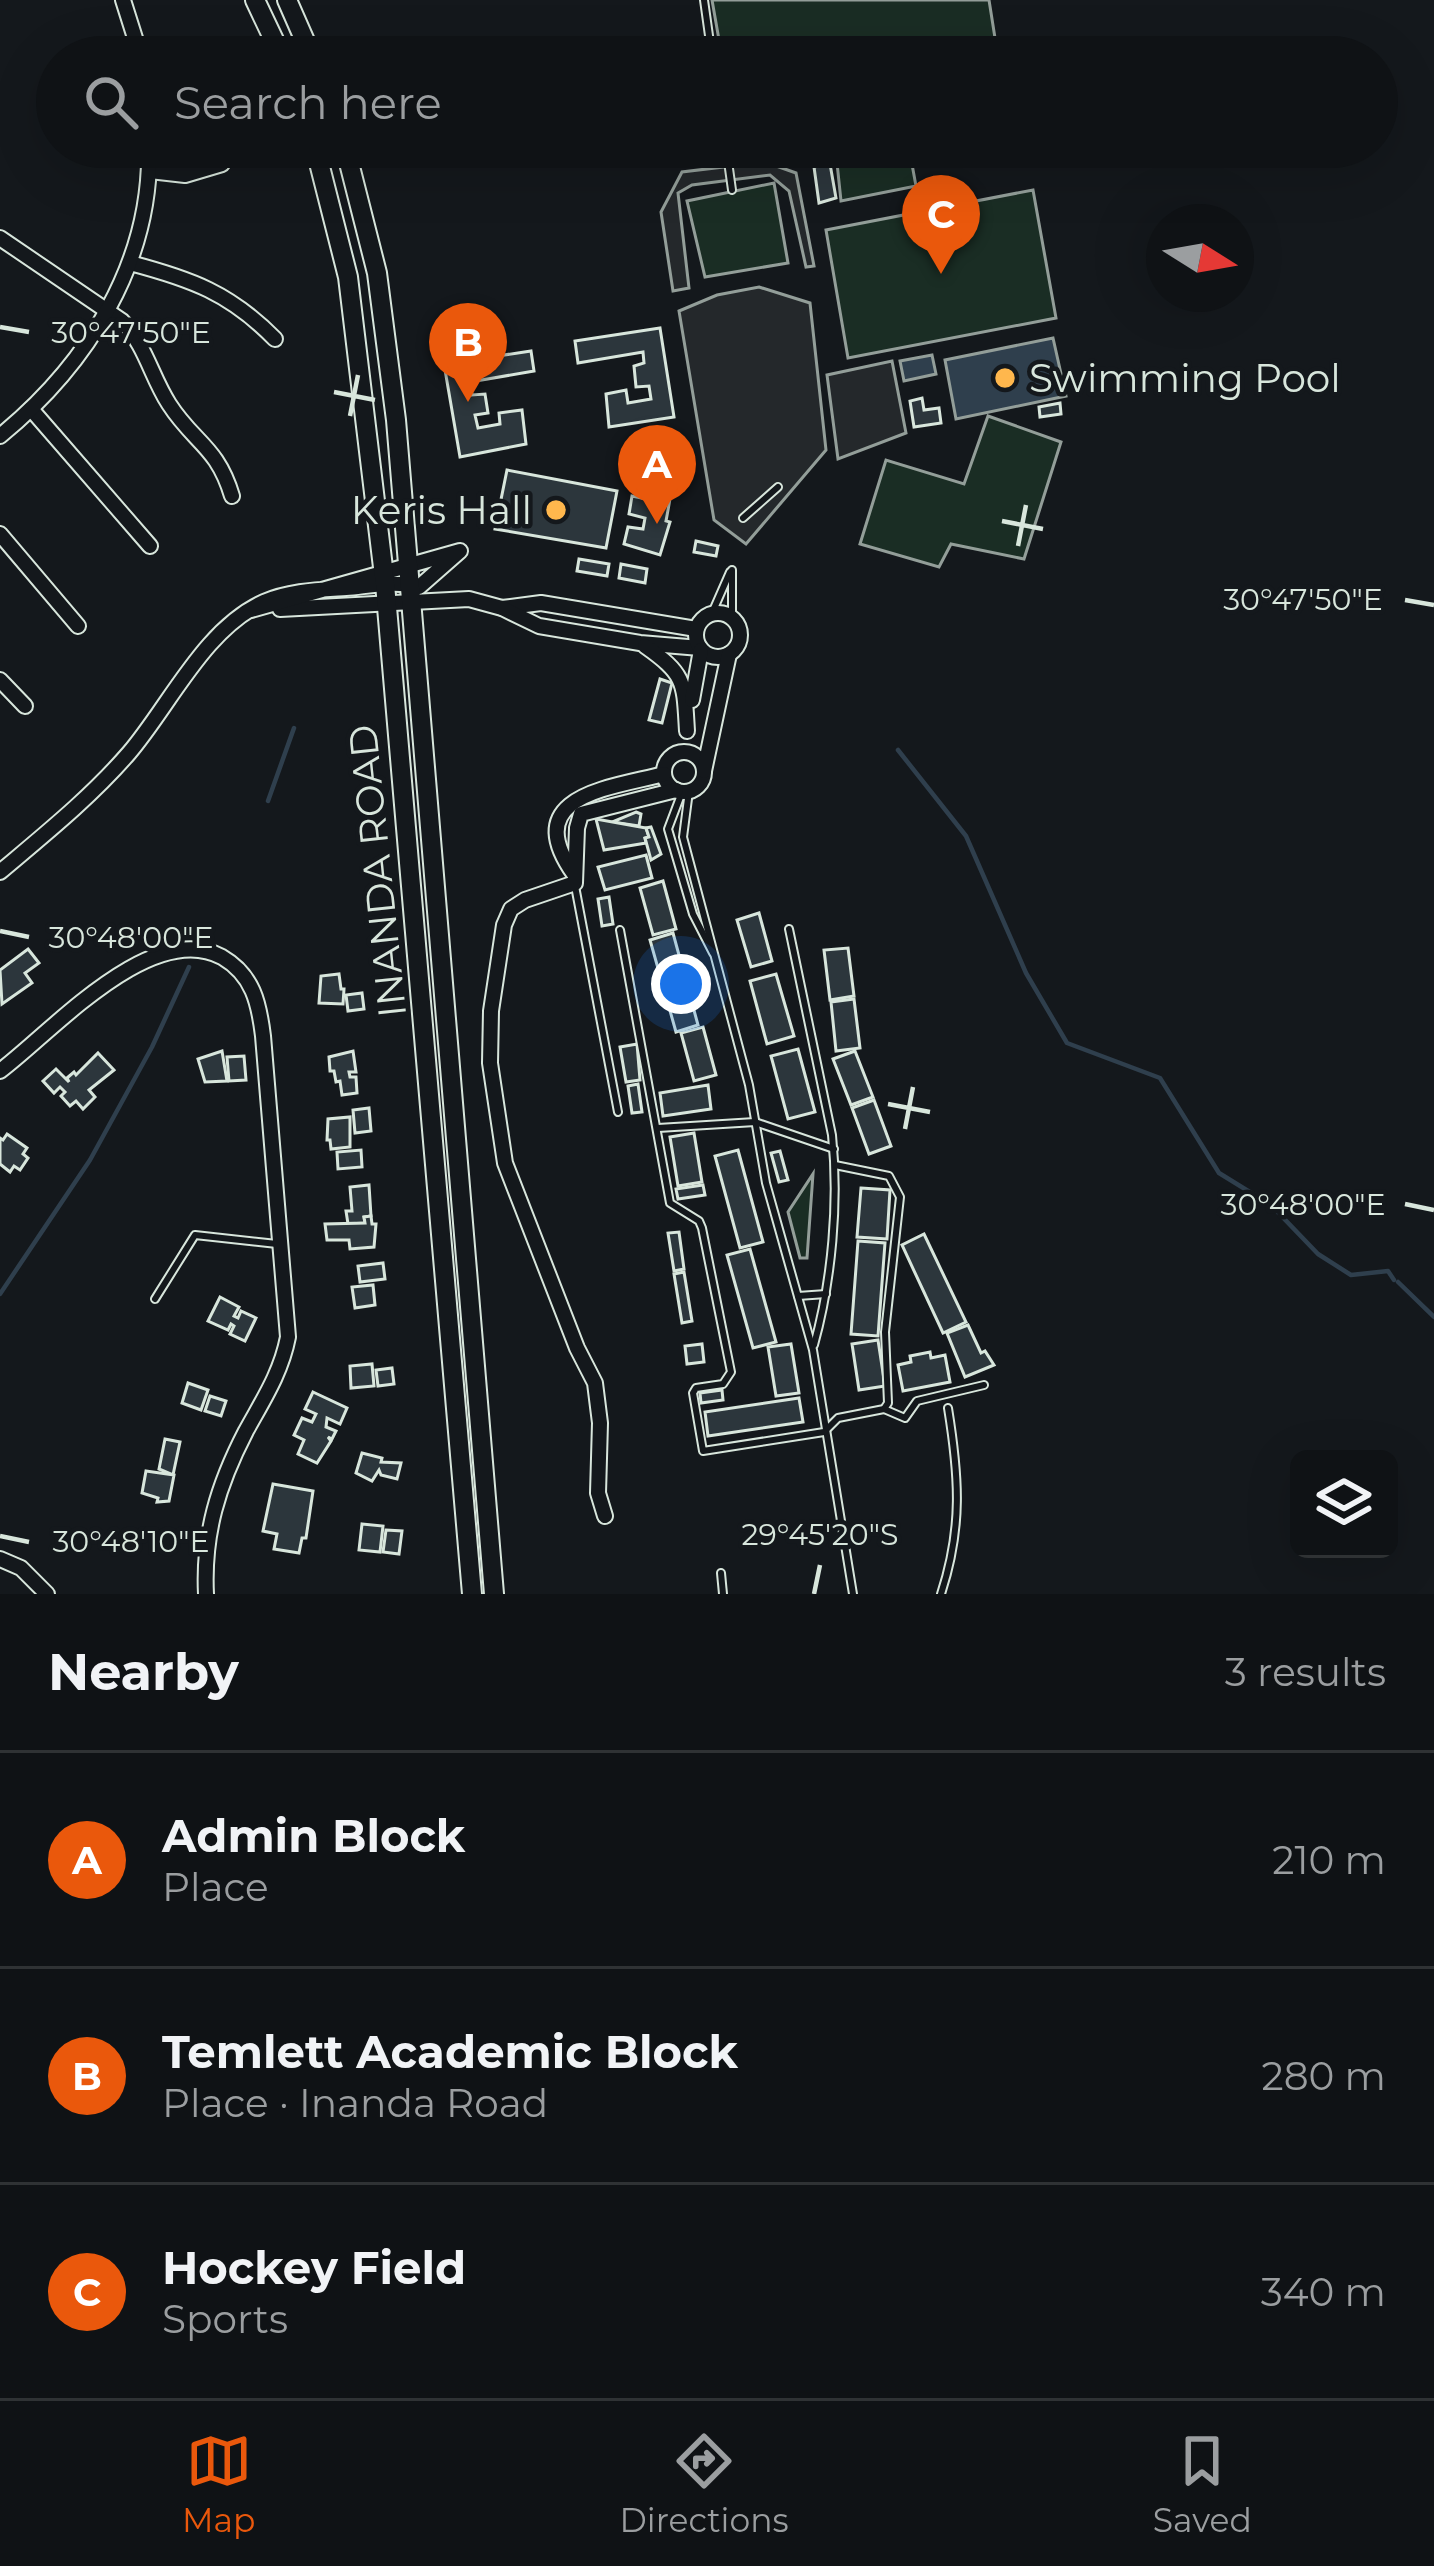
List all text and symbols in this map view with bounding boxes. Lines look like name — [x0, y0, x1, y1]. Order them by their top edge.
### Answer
search box — [36, 36, 1398, 168]
icon: search — [78, 69, 144, 135]
text: Search here — [174, 75, 442, 130]
pin: C — [902, 175, 980, 274]
north arrow — [1146, 204, 1254, 312]
pin: B — [429, 303, 507, 402]
text: 30°47'50"E — [51, 314, 211, 351]
place label: Swimming Pool — [1029, 354, 1341, 402]
marker: Swimming Pool — [992, 365, 1018, 391]
pin: A — [618, 425, 696, 524]
place label: Keris Hall — [351, 486, 532, 534]
marker: Keris Hall — [543, 497, 569, 523]
text: 30°47'50"E — [1223, 581, 1383, 618]
street label: INANDA ROAD — [338, 722, 416, 1020]
text: 30°48'00"E — [48, 919, 214, 956]
your location — [651, 954, 711, 1014]
text: 30°48'00"E — [1220, 1186, 1386, 1223]
map controls — [1290, 1450, 1398, 1558]
button: layers — [1290, 1450, 1398, 1558]
text: 29°45'20"S — [741, 1516, 899, 1553]
text: 30°48'10"E — [52, 1523, 210, 1560]
text: Nearby — [48, 1641, 239, 1703]
text: 3 results — [1225, 1648, 1386, 1696]
text: Admin Block — [162, 1808, 465, 1863]
text: A — [72, 1836, 102, 1884]
text: 210 m — [1272, 1836, 1386, 1884]
text: Place — [162, 1863, 269, 1911]
text: Temlett Academic Block — [162, 2024, 738, 2079]
text: B — [72, 2052, 102, 2100]
text: 280 m — [1262, 2052, 1386, 2100]
text: Place · Inanda Road — [162, 2079, 548, 2127]
text: Hockey Field — [162, 2240, 466, 2295]
text: C — [73, 2268, 101, 2316]
text: 340 m — [1261, 2268, 1386, 2316]
text: Sports — [162, 2295, 288, 2343]
tab: Map — [182, 2428, 255, 2540]
tab: Directions — [620, 2428, 789, 2540]
tab: Saved — [1153, 2428, 1252, 2540]

